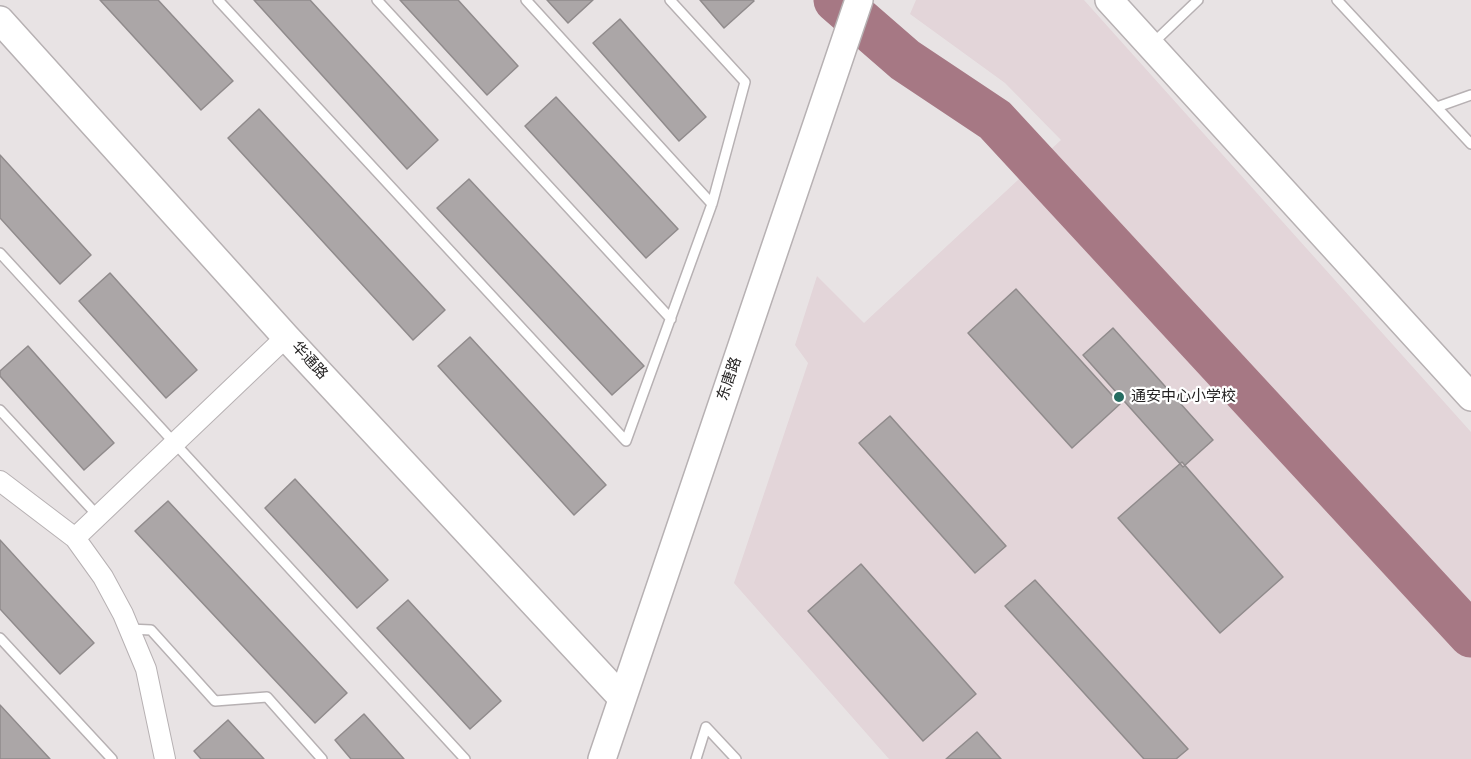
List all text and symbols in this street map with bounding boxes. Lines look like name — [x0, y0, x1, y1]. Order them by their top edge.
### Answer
street label: 华通路 — [287, 338, 331, 384]
street label: 东唐路 — [714, 355, 746, 403]
place label: 通安中心小学校 — [1131, 388, 1236, 406]
marker: 通安中心小学校 — [1112, 390, 1126, 404]

